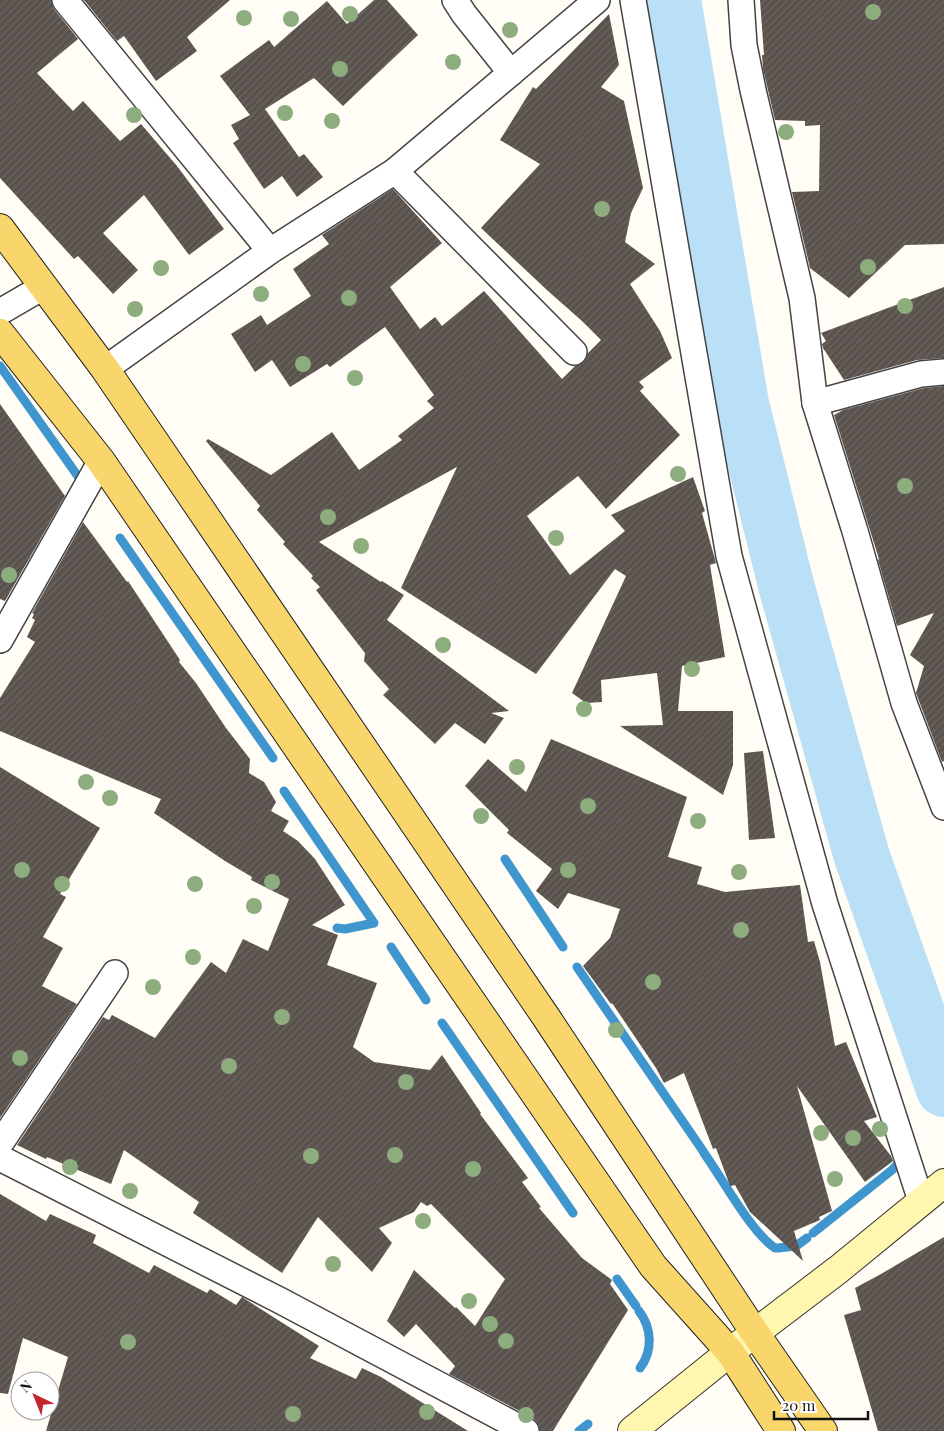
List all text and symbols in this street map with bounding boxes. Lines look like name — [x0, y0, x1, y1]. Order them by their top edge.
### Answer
north arrow — [10, 1371, 60, 1421]
text: N — [16, 1376, 36, 1397]
scale bar — [774, 1388, 868, 1420]
text: 20 m — [782, 1395, 816, 1415]

